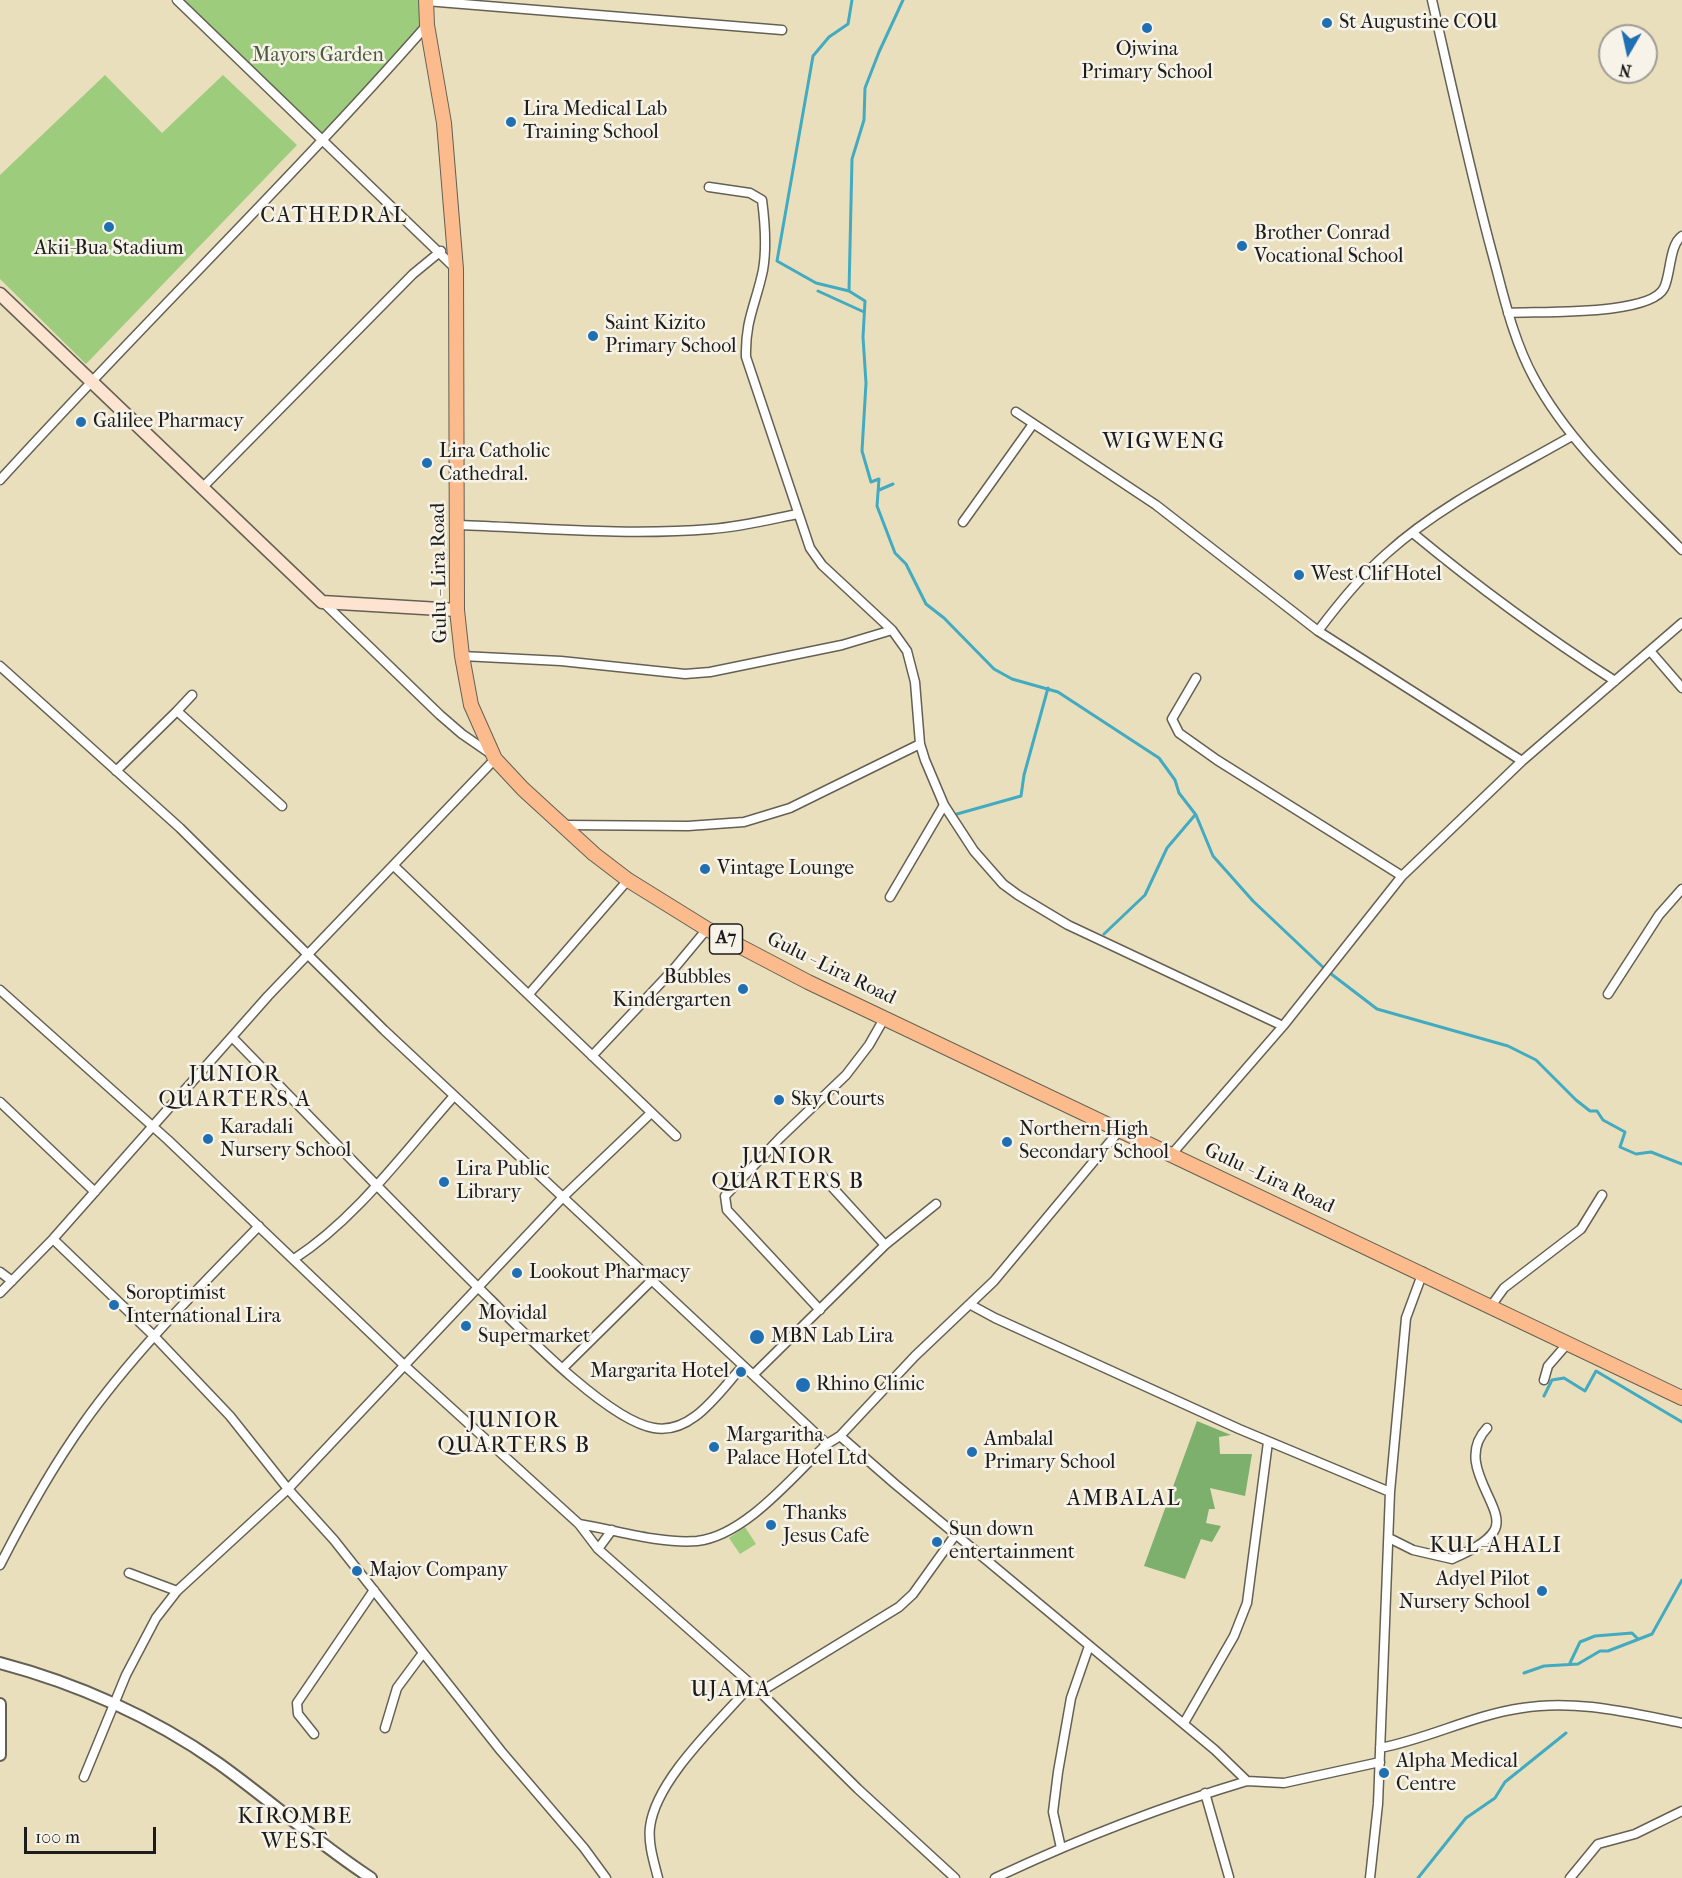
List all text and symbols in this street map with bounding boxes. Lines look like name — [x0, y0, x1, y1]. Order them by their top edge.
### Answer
place label: St Augustine COU — [1339, 11, 1498, 35]
marker: St Augustine COU — [1320, 16, 1334, 30]
marker: Ojwina Primary School — [1140, 21, 1154, 35]
north arrow — [1598, 24, 1658, 84]
place label: Ojwina Primary School — [1081, 38, 1213, 85]
park label: Mayors Garden — [252, 44, 384, 68]
text: N — [1618, 60, 1633, 81]
place label: Lira Medical Lab Training School — [523, 98, 667, 145]
marker: Lira Medical Lab Training School — [504, 115, 518, 129]
district label: CATHEDRAL — [260, 204, 408, 230]
marker: Akii-Bua Stadium — [102, 220, 116, 234]
place label: Brother Conrad Vocational School — [1254, 222, 1404, 269]
place label: Akii-Bua Stadium — [34, 237, 184, 261]
marker: Brother Conrad Vocational School — [1235, 239, 1249, 253]
place label: Saint Kizito Primary School — [605, 312, 737, 359]
marker: Saint Kizito Primary School — [586, 329, 600, 343]
place label: Galilee Pharmacy — [93, 410, 244, 434]
marker: Galilee Pharmacy — [74, 415, 88, 429]
district label: WIGWENG — [1102, 430, 1226, 456]
place label: Lira Catholic Cathedral. — [439, 440, 550, 487]
marker: Lira Catholic Cathedral. — [420, 456, 434, 470]
street label: Gulu - Lira Road — [427, 503, 453, 643]
place label: West Clif Hotel — [1311, 563, 1442, 587]
marker: West Clif Hotel — [1292, 568, 1306, 582]
place label: Vintage Lounge — [717, 857, 854, 881]
marker: Vintage Lounge — [698, 862, 712, 876]
road number: A7 — [710, 924, 742, 954]
street label: Gulu - Lira Road — [763, 927, 899, 1011]
place label: Bubbles Kindergarten — [613, 966, 731, 1013]
marker: Bubbles Kindergarten — [736, 982, 750, 996]
district label: JUNIOR QUARTERS A — [159, 1063, 311, 1114]
place label: Sky Courts — [791, 1088, 884, 1112]
marker: Sky Courts — [772, 1093, 786, 1107]
place label: Karadali Nursery School — [220, 1116, 351, 1163]
place label: Northern High Secondary School — [1019, 1118, 1169, 1165]
marker: Karadali Nursery School — [201, 1132, 215, 1146]
marker: Northern High Secondary School — [1000, 1135, 1014, 1149]
street label: Gulu - Lira Road — [1200, 1138, 1338, 1220]
district label: JUNIOR QUARTERS B — [712, 1145, 864, 1196]
place label: Lira Public Library — [456, 1158, 550, 1205]
marker: Lira Public Library — [437, 1175, 451, 1189]
place label: Lookout Pharmacy — [529, 1261, 690, 1285]
marker: Lookout Pharmacy — [510, 1266, 524, 1280]
place label: Soroptimist International Lira — [126, 1282, 281, 1329]
marker: Soroptimist International Lira — [107, 1298, 121, 1312]
place label: Movidal Supermarket — [478, 1302, 590, 1349]
marker: Movidal Supermarket — [459, 1319, 473, 1333]
place label: MBN Lab Lira — [771, 1325, 893, 1349]
marker: MBN Lab Lira — [748, 1328, 766, 1346]
place label: Margarita Hotel — [590, 1360, 729, 1384]
marker: Margarita Hotel — [734, 1365, 748, 1379]
place label: Rhino Clinic — [816, 1373, 925, 1397]
marker: Rhino Clinic — [794, 1376, 812, 1394]
district label: JUNIOR QUARTERS B — [438, 1409, 590, 1460]
place label: Margaritha Palace Hotel Ltd — [726, 1424, 867, 1471]
place label: Ambalal Primary School — [984, 1428, 1116, 1475]
marker: Margaritha Palace Hotel Ltd — [707, 1440, 721, 1454]
marker: Ambalal Primary School — [965, 1445, 979, 1459]
district label: AMBALAL — [1067, 1487, 1181, 1513]
place label: Thanks Jesus Cafe — [783, 1502, 869, 1549]
marker: Thanks Jesus Cafe — [764, 1518, 778, 1532]
place label: Sun down entertainment — [949, 1518, 1075, 1565]
district label: KUL-AHALI — [1430, 1534, 1562, 1560]
marker: Sun down entertainment — [930, 1535, 944, 1549]
place label: Majov Company — [369, 1559, 508, 1583]
marker: Majov Company — [350, 1564, 364, 1578]
place label: Adyel Pilot Nursery School — [1399, 1568, 1530, 1615]
marker: Adyel Pilot Nursery School — [1535, 1584, 1549, 1598]
district label: UJAMA — [690, 1678, 772, 1704]
place label: Alpha Medical Centre — [1396, 1750, 1518, 1797]
marker: Alpha Medical Centre — [1377, 1766, 1391, 1780]
district label: KIROMBE WEST — [237, 1805, 353, 1856]
scale bar — [27, 1815, 159, 1853]
text: 100 m — [35, 1827, 80, 1848]

